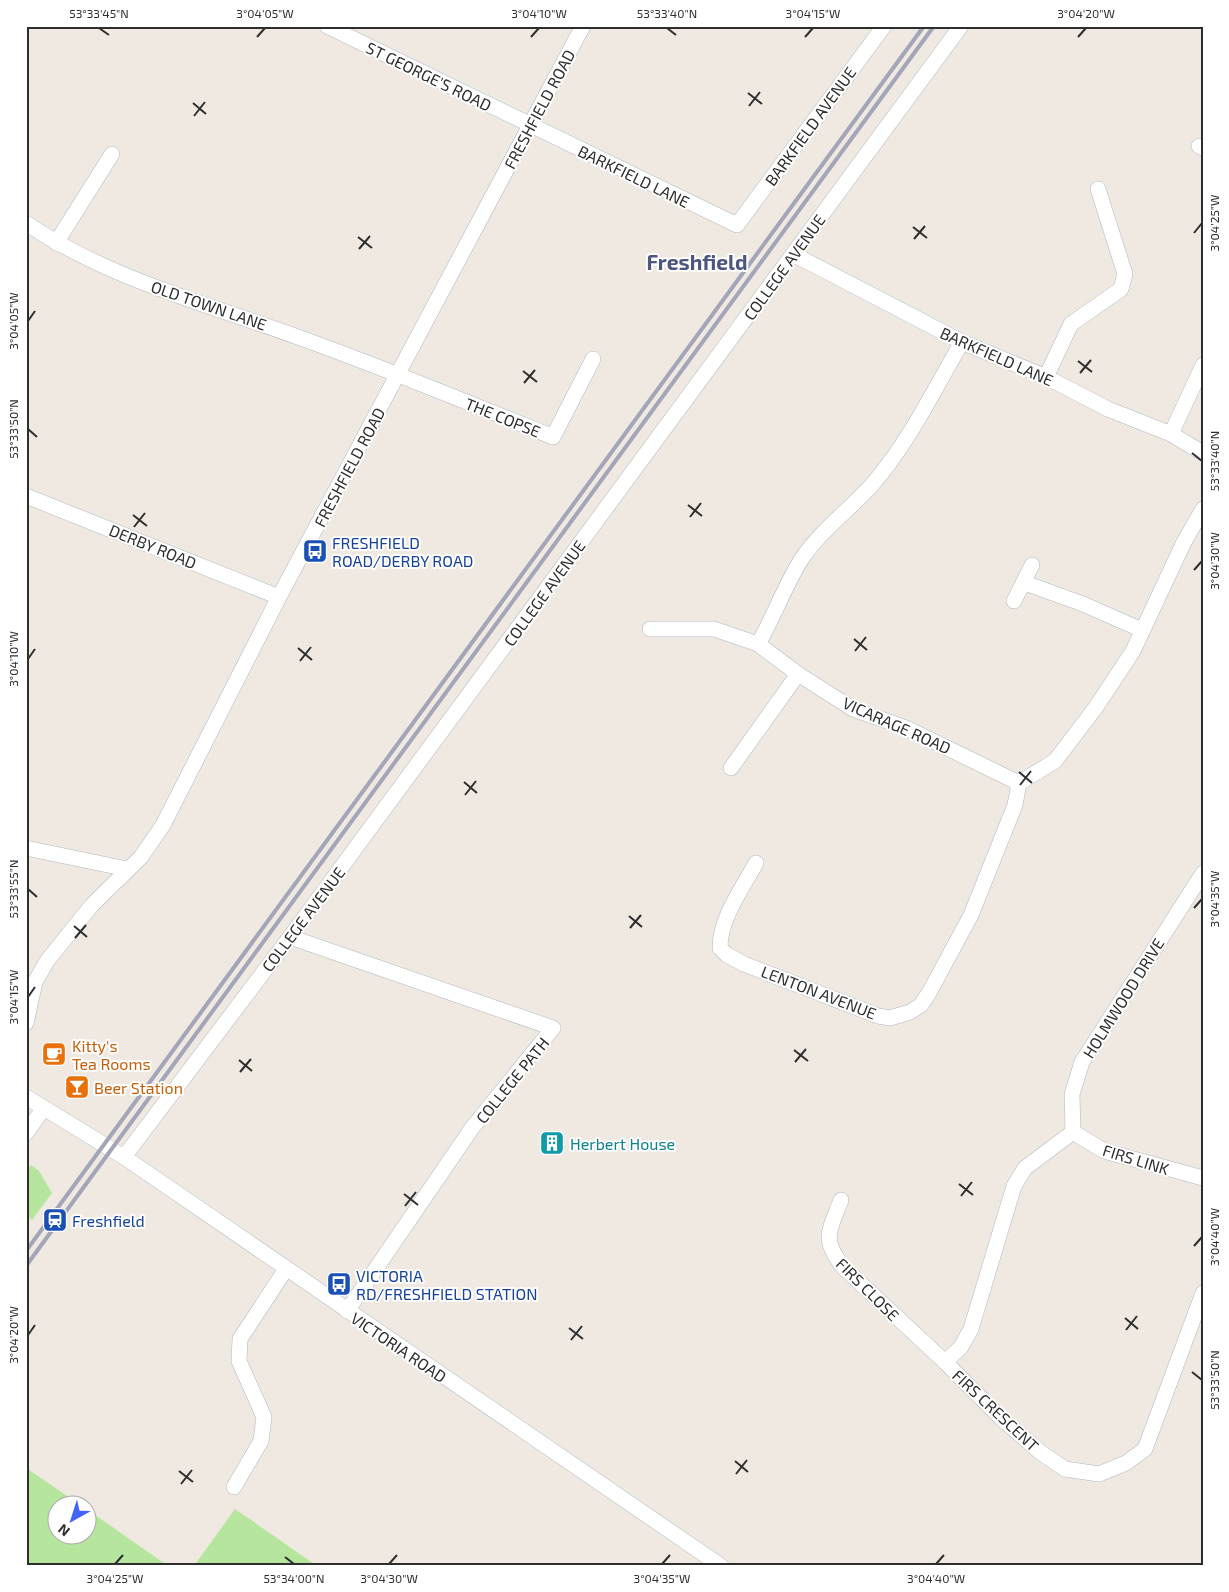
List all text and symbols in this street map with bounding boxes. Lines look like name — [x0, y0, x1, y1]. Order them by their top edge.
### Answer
text: 53°33'45"N — [69, 6, 129, 20]
text: 3°04'05"W — [236, 6, 294, 20]
text: 3°04'10"W — [511, 6, 567, 20]
text: 53°33'40"N — [637, 6, 697, 20]
text: 3°04'15"W — [786, 6, 840, 20]
text: 3°04'20"W — [1057, 6, 1115, 20]
street label: ST GEORGE'S ROAD — [363, 37, 495, 115]
street label: FRESHFIELD ROAD — [500, 46, 578, 172]
street label: BARKFIELD AVENUE — [761, 63, 859, 189]
street label: BARKFIELD LANE — [575, 141, 693, 211]
text: 3°04'25"W — [1207, 195, 1221, 251]
street label: COLLEGE AVENUE — [739, 210, 829, 324]
district label: Freshfield — [646, 249, 748, 274]
street label: OLD TOWN LANE — [149, 276, 269, 334]
text: 3°04'05"W — [6, 292, 20, 350]
street label: BARKFIELD LANE — [937, 323, 1057, 389]
street label: THE COPSE — [463, 393, 543, 441]
text: 53°33'50"N — [6, 399, 20, 459]
street label: FRESHFIELD ROAD — [310, 404, 388, 530]
text: 53°33'40"N — [1207, 431, 1221, 491]
street label: DERBY ROAD — [107, 520, 199, 572]
text: 3°04'30"W — [1207, 532, 1221, 590]
place label: FRESHFIELD ROAD/DERBY ROAD — [332, 533, 473, 570]
street label: COLLEGE AVENUE — [499, 536, 589, 650]
bus stop icon: FRESHFIELD ROAD/DERBY ROAD — [302, 538, 328, 564]
text: 3°04'10"W — [6, 631, 20, 687]
street label: VICARAGE ROAD — [840, 693, 954, 757]
text: 53°33'55"N — [6, 860, 20, 918]
street label: COLLEGE AVENUE — [257, 863, 349, 975]
text: 3°04'35"W — [1207, 871, 1221, 927]
street label: HOLMWOOD DRIVE — [1078, 935, 1168, 1061]
street label: LENTON AVENUE — [759, 961, 879, 1023]
text: 3°04'15"W — [6, 970, 20, 1024]
street label: COLLEGE PATH — [471, 1033, 553, 1127]
place label: Kitty's Tea Rooms — [72, 1036, 151, 1073]
cafe icon: Kitty's Tea Rooms — [41, 1041, 67, 1067]
bar icon: Beer Station — [64, 1074, 90, 1100]
place label: Beer Station — [94, 1078, 183, 1097]
building icon: Herbert House — [539, 1130, 565, 1156]
place label: Herbert House — [570, 1134, 675, 1153]
street label: FIRS LINK — [1101, 1140, 1172, 1178]
station icon: Freshfield — [42, 1207, 68, 1233]
text: 3°04'40"W — [1207, 1208, 1221, 1266]
place label: Freshfield — [72, 1211, 145, 1230]
street label: FIRS CLOSE — [833, 1254, 903, 1324]
place label: VICTORIA RD/FRESHFIELD STATION — [356, 1266, 537, 1303]
bus stop icon: VICTORIA RD/FRESHFIELD STATION — [326, 1271, 352, 1297]
text: 3°04'20"W — [6, 1306, 20, 1364]
street label: VICTORIA ROAD — [348, 1308, 450, 1386]
text: 53°33'50"N — [1207, 1350, 1221, 1410]
street label: FIRS CRESCENT — [949, 1365, 1043, 1455]
north arrow — [48, 1494, 98, 1544]
text: N — [54, 1521, 73, 1540]
text: 3°04'25"W — [87, 1571, 143, 1585]
text: 53°34'00"N — [263, 1571, 325, 1585]
text: 3°04'30"W — [360, 1571, 418, 1585]
text: 3°04'35"W — [634, 1571, 690, 1585]
text: 3°04'40"W — [907, 1571, 965, 1585]

